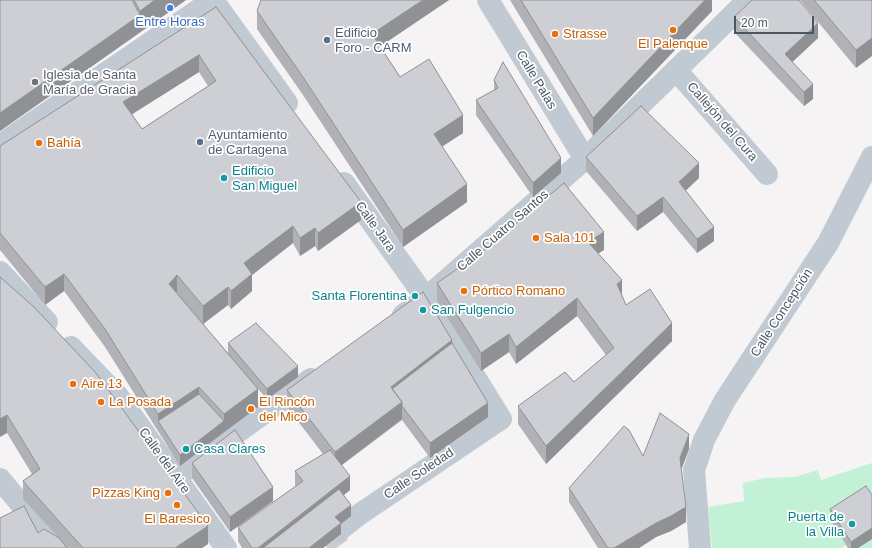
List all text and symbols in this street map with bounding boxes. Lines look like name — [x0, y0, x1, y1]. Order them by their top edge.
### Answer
marker: Entre Horas — [165, 3, 175, 13]
scale bar — [736, 8, 816, 34]
place label: Entre Horas — [135, 14, 205, 30]
text: 20 m — [741, 16, 768, 30]
place label: Edificio Foro - CARM — [335, 25, 412, 56]
marker: El Palenque — [668, 25, 678, 35]
place label: Strasse — [563, 26, 607, 42]
marker: Strasse — [550, 29, 560, 39]
marker: Edificio Foro - CARM — [322, 35, 332, 45]
place label: El Palenque — [638, 36, 708, 52]
street label: Calle Palas — [512, 48, 560, 112]
place label: Iglesia de Santa María de Gracia — [43, 67, 136, 98]
marker: Iglesia de Santa María de Gracia — [30, 77, 40, 87]
street label: Callejón del Cura — [683, 79, 761, 165]
place label: Ayuntamiento de Cartagena — [208, 127, 287, 158]
place label: Bahía — [47, 135, 81, 151]
marker: Ayuntamiento de Cartagena — [195, 137, 205, 147]
marker: Bahía — [34, 138, 44, 148]
place label: Edificio San Miguel — [232, 163, 297, 194]
marker: Edificio San Miguel — [219, 173, 229, 183]
street label: Calle Cuatro Santos — [454, 187, 552, 275]
street label: Calle Jara — [351, 199, 399, 255]
place label: Sala 101 — [544, 230, 595, 246]
marker: Sala 101 — [531, 233, 541, 243]
street label: Calle Concepción — [748, 266, 816, 360]
place label: Pórtico Romano — [472, 283, 565, 299]
marker: Pórtico Romano — [459, 286, 469, 296]
place label: Santa Florentina — [312, 288, 407, 304]
marker: Santa Florentina — [410, 291, 420, 301]
place label: San Fulgencio — [431, 302, 514, 318]
marker: San Fulgencio — [418, 305, 428, 315]
place label: Aire 13 — [81, 376, 122, 392]
marker: Aire 13 — [68, 379, 78, 389]
place label: La Posada — [109, 394, 171, 410]
place label: El Rincón del Mico — [259, 394, 315, 425]
marker: La Posada — [96, 397, 106, 407]
marker: El Rincón del Mico — [246, 404, 256, 414]
street label: Calle del Aire — [135, 425, 193, 497]
place label: Casa Clares — [194, 441, 266, 457]
marker: Casa Clares — [181, 444, 191, 454]
street label: Calle Soledad — [381, 445, 457, 503]
place label: Pizzas King — [92, 485, 160, 501]
marker: Pizzas King — [163, 488, 173, 498]
marker: El Baresico — [172, 500, 182, 510]
place label: Puerta de la Villa — [788, 509, 844, 540]
place label: El Baresico — [144, 511, 210, 527]
marker: Puerta de la Villa — [847, 519, 857, 529]

